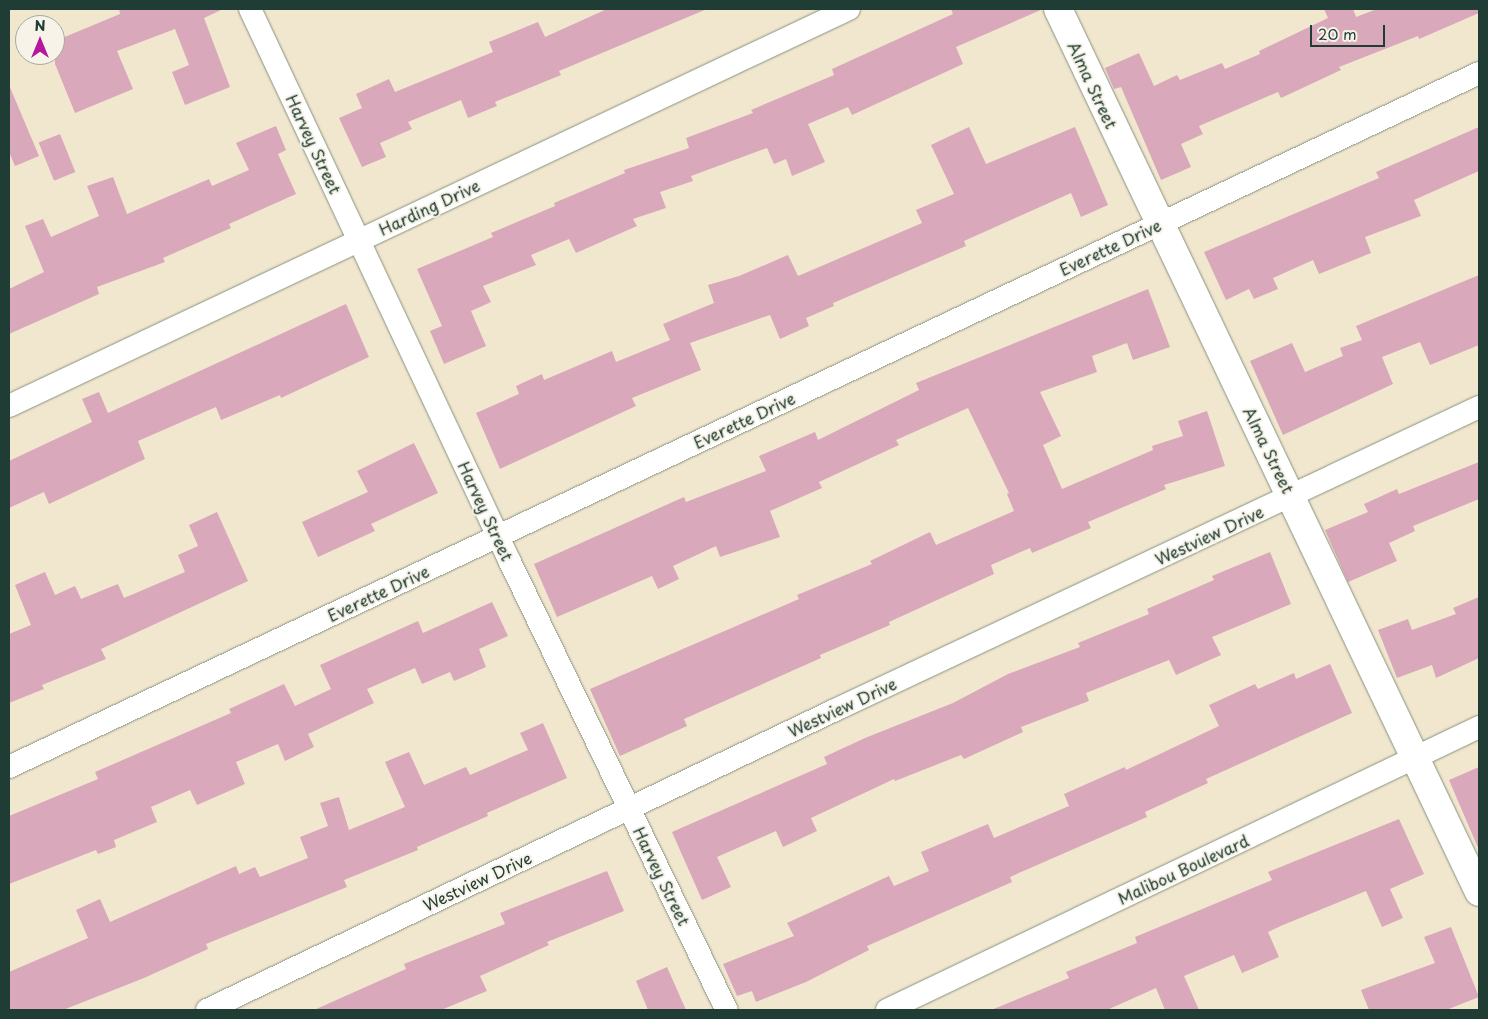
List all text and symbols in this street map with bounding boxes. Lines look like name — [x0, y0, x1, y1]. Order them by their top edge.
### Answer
north arrow — [15, 15, 65, 65]
text: N — [34, 15, 46, 36]
scale bar — [1313, 15, 1388, 47]
text: 20 m — [1318, 22, 1357, 45]
street label: Alma Street — [1064, 38, 1122, 132]
street label: Harvey Street — [282, 91, 346, 197]
street label: Harding Drive — [376, 175, 482, 239]
street label: Everette Drive — [1056, 215, 1164, 279]
street label: Everette Drive — [690, 388, 798, 452]
street label: Alma Street — [1240, 403, 1298, 497]
street label: Harvey Street — [454, 458, 518, 564]
street label: Westview Drive — [1152, 502, 1266, 568]
street label: Everette Drive — [324, 561, 432, 625]
street label: Westview Drive — [785, 674, 899, 740]
street label: Harvey Street — [630, 823, 694, 929]
street label: Malibou Boulevard — [1114, 830, 1252, 908]
street label: Westview Drive — [420, 848, 534, 914]

